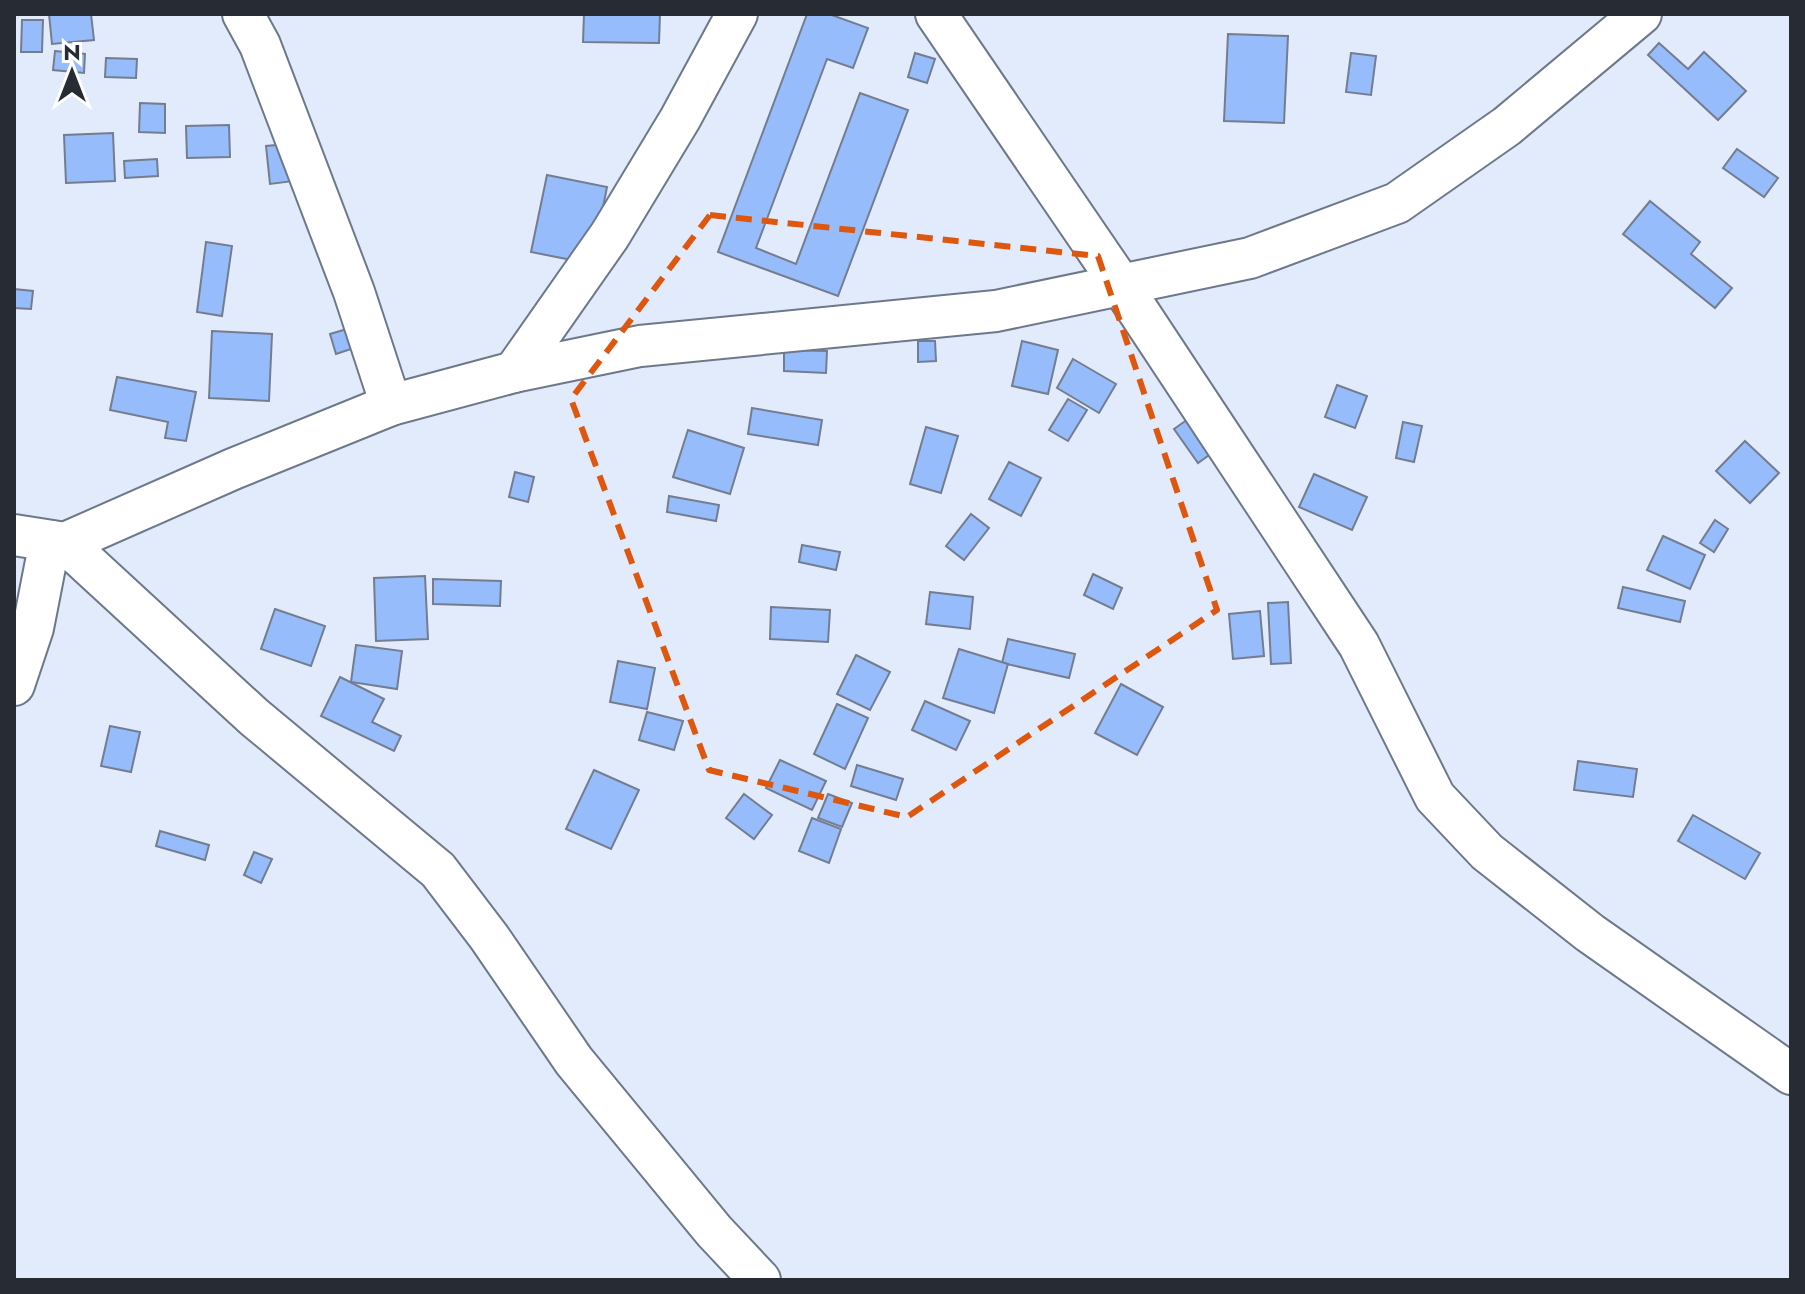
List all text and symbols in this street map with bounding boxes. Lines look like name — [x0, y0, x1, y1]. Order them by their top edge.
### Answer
north arrow — [32, 32, 112, 112]
text: N — [63, 36, 81, 68]

